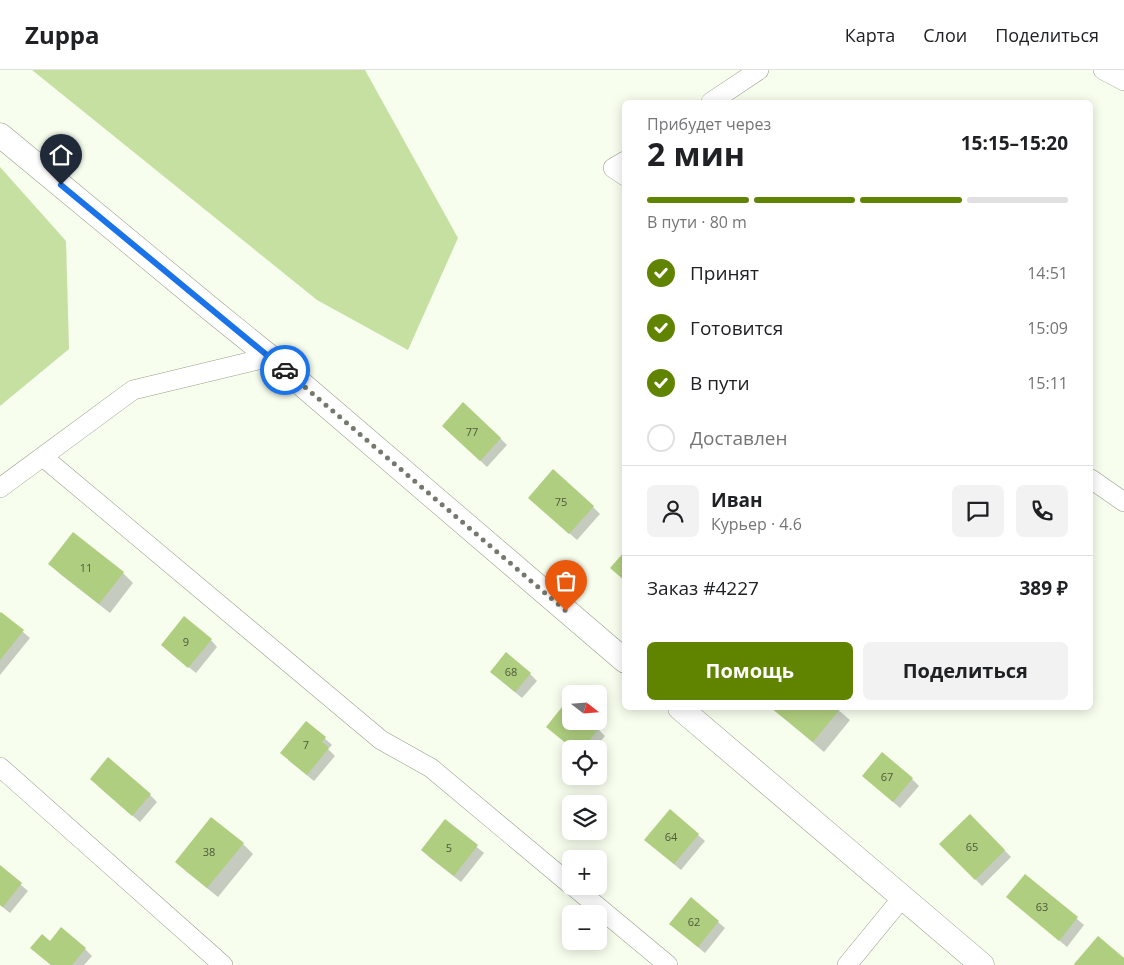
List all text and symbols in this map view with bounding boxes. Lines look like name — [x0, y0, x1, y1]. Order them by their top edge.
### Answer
text: Zuppa — [25, 18, 100, 51]
text: Карта — [845, 23, 895, 47]
text: Слои — [923, 23, 967, 47]
text: Поделиться — [995, 23, 1099, 47]
text: Прибудет через — [647, 113, 771, 135]
text: 15:15–15:20 — [961, 130, 1068, 156]
text: 2 мин — [647, 132, 745, 175]
pin — [40, 134, 82, 185]
icon: home — [47, 141, 75, 169]
text: В пути · 80 m — [647, 211, 747, 233]
icon: check — [647, 259, 675, 287]
text: Принят — [690, 260, 759, 286]
text: 14:51 — [1027, 262, 1068, 284]
icon: check — [647, 314, 675, 342]
text: Готовится — [690, 315, 783, 341]
text: 15:09 — [1027, 317, 1068, 339]
courier — [260, 345, 310, 395]
icon: car — [271, 356, 299, 384]
icon: check — [647, 369, 675, 397]
text: В пути — [690, 370, 750, 396]
text: 15:11 — [1027, 372, 1068, 394]
house number: 77 — [466, 424, 478, 439]
text: Доставлен — [690, 425, 788, 451]
button: person — [647, 485, 699, 537]
button: chat — [952, 485, 1004, 537]
button: phone — [1016, 485, 1068, 537]
text: Иван — [711, 487, 763, 513]
house number: 75 — [555, 494, 567, 509]
text: Курьер · 4.6 — [711, 513, 802, 535]
house number: 11 — [80, 560, 92, 575]
pin — [545, 560, 587, 611]
icon: bag — [552, 567, 580, 595]
text: Заказ #4227 — [647, 575, 759, 601]
text: 389 ₽ — [1019, 575, 1068, 601]
house number: 9 — [183, 634, 189, 649]
button: Помощь — [647, 642, 853, 700]
button: Поделиться — [863, 642, 1068, 700]
house number: 68 — [505, 664, 517, 679]
north arrow — [562, 685, 608, 730]
map controls — [562, 685, 607, 950]
house number: 7 — [303, 737, 309, 752]
button: locate — [562, 740, 607, 785]
house number: 67 — [881, 769, 893, 784]
button: layers — [562, 795, 607, 840]
house number: 64 — [665, 829, 678, 844]
house number: 65 — [966, 839, 978, 854]
house number: 5 — [446, 840, 452, 855]
house number: 38 — [203, 844, 215, 859]
button: + — [562, 850, 607, 895]
house number: 63 — [1036, 899, 1048, 914]
button: − — [562, 905, 607, 950]
house number: 62 — [688, 914, 700, 929]

